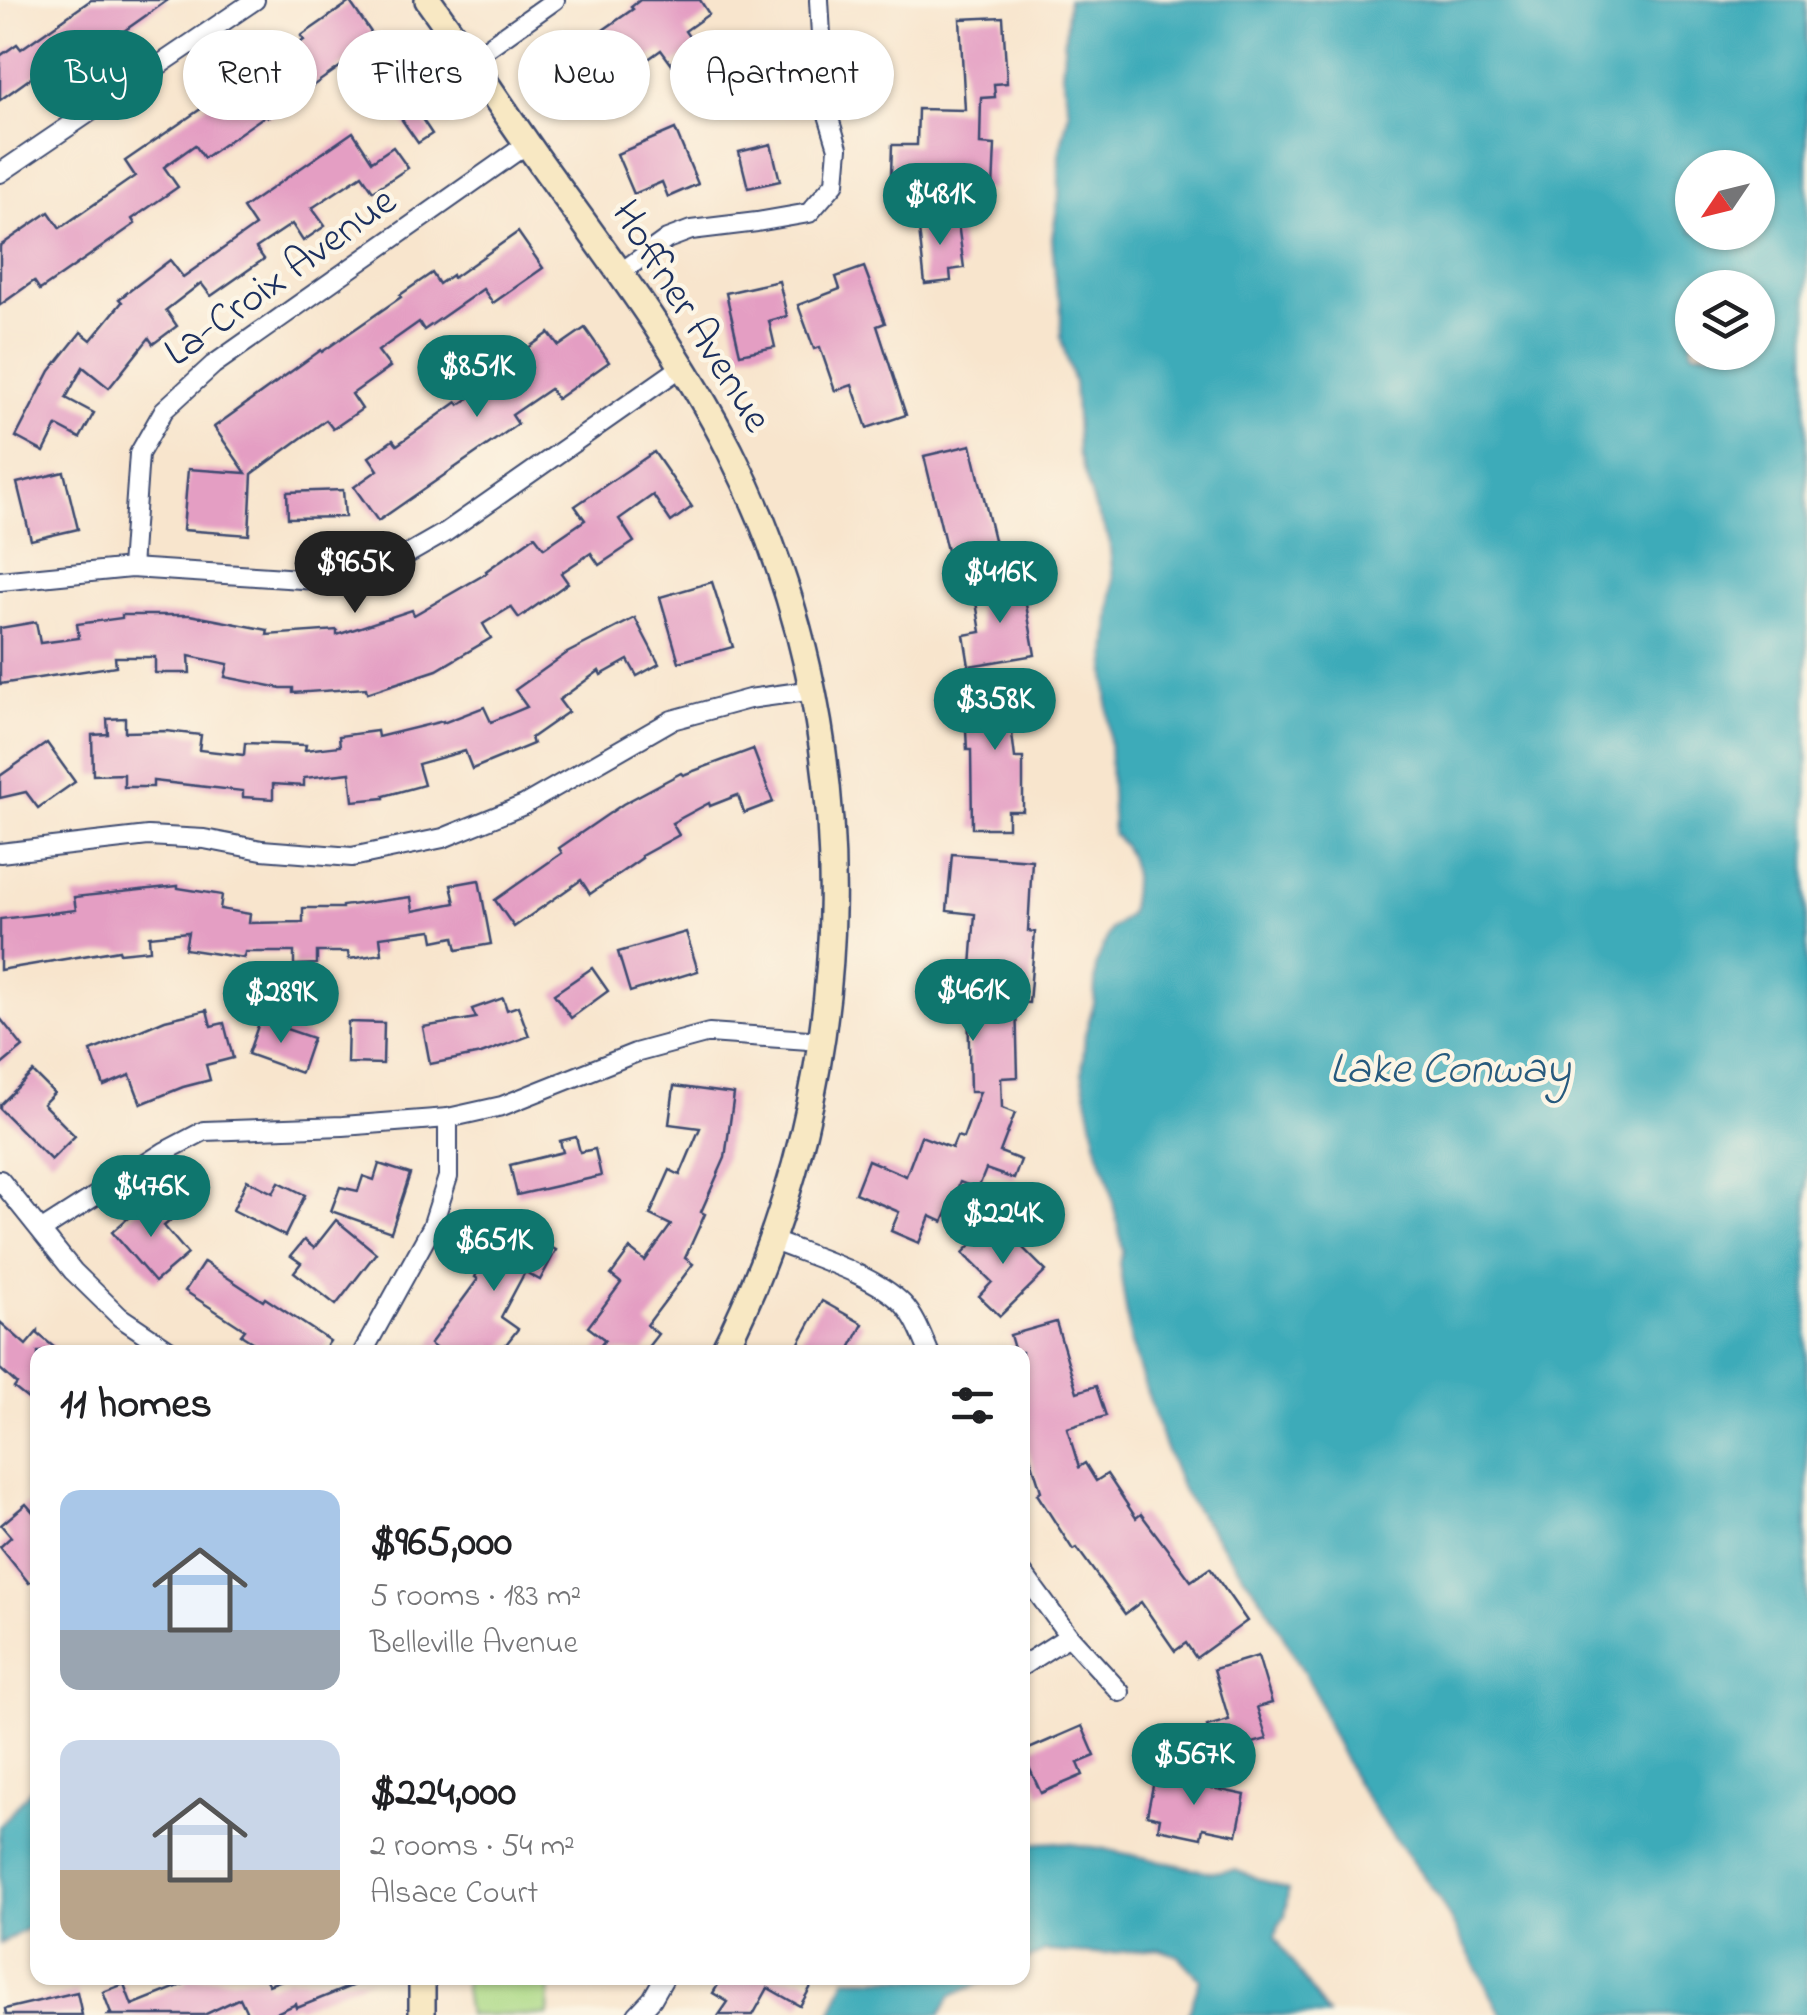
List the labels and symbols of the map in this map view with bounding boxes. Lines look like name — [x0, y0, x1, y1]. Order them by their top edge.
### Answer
north arrow — [1675, 150, 1775, 250]
pin: $481K — [870, 163, 1010, 248]
street label: La-Croix Avenue — [152, 173, 410, 383]
street label: Hoffner Avenue — [594, 189, 786, 445]
pin: $851K — [407, 335, 547, 420]
pin: $965K — [285, 531, 425, 616]
pin: $416K — [930, 541, 1070, 626]
pin: $358K — [925, 668, 1065, 753]
pin: $461K — [903, 959, 1043, 1044]
pin: $289K — [211, 961, 351, 1046]
water label: Lake Conway — [1329, 1038, 1572, 1104]
pin: $476K — [81, 1155, 221, 1240]
pin: $224K — [933, 1182, 1073, 1267]
pin: $651K — [424, 1209, 564, 1294]
pin: $567K — [1124, 1723, 1264, 1808]

